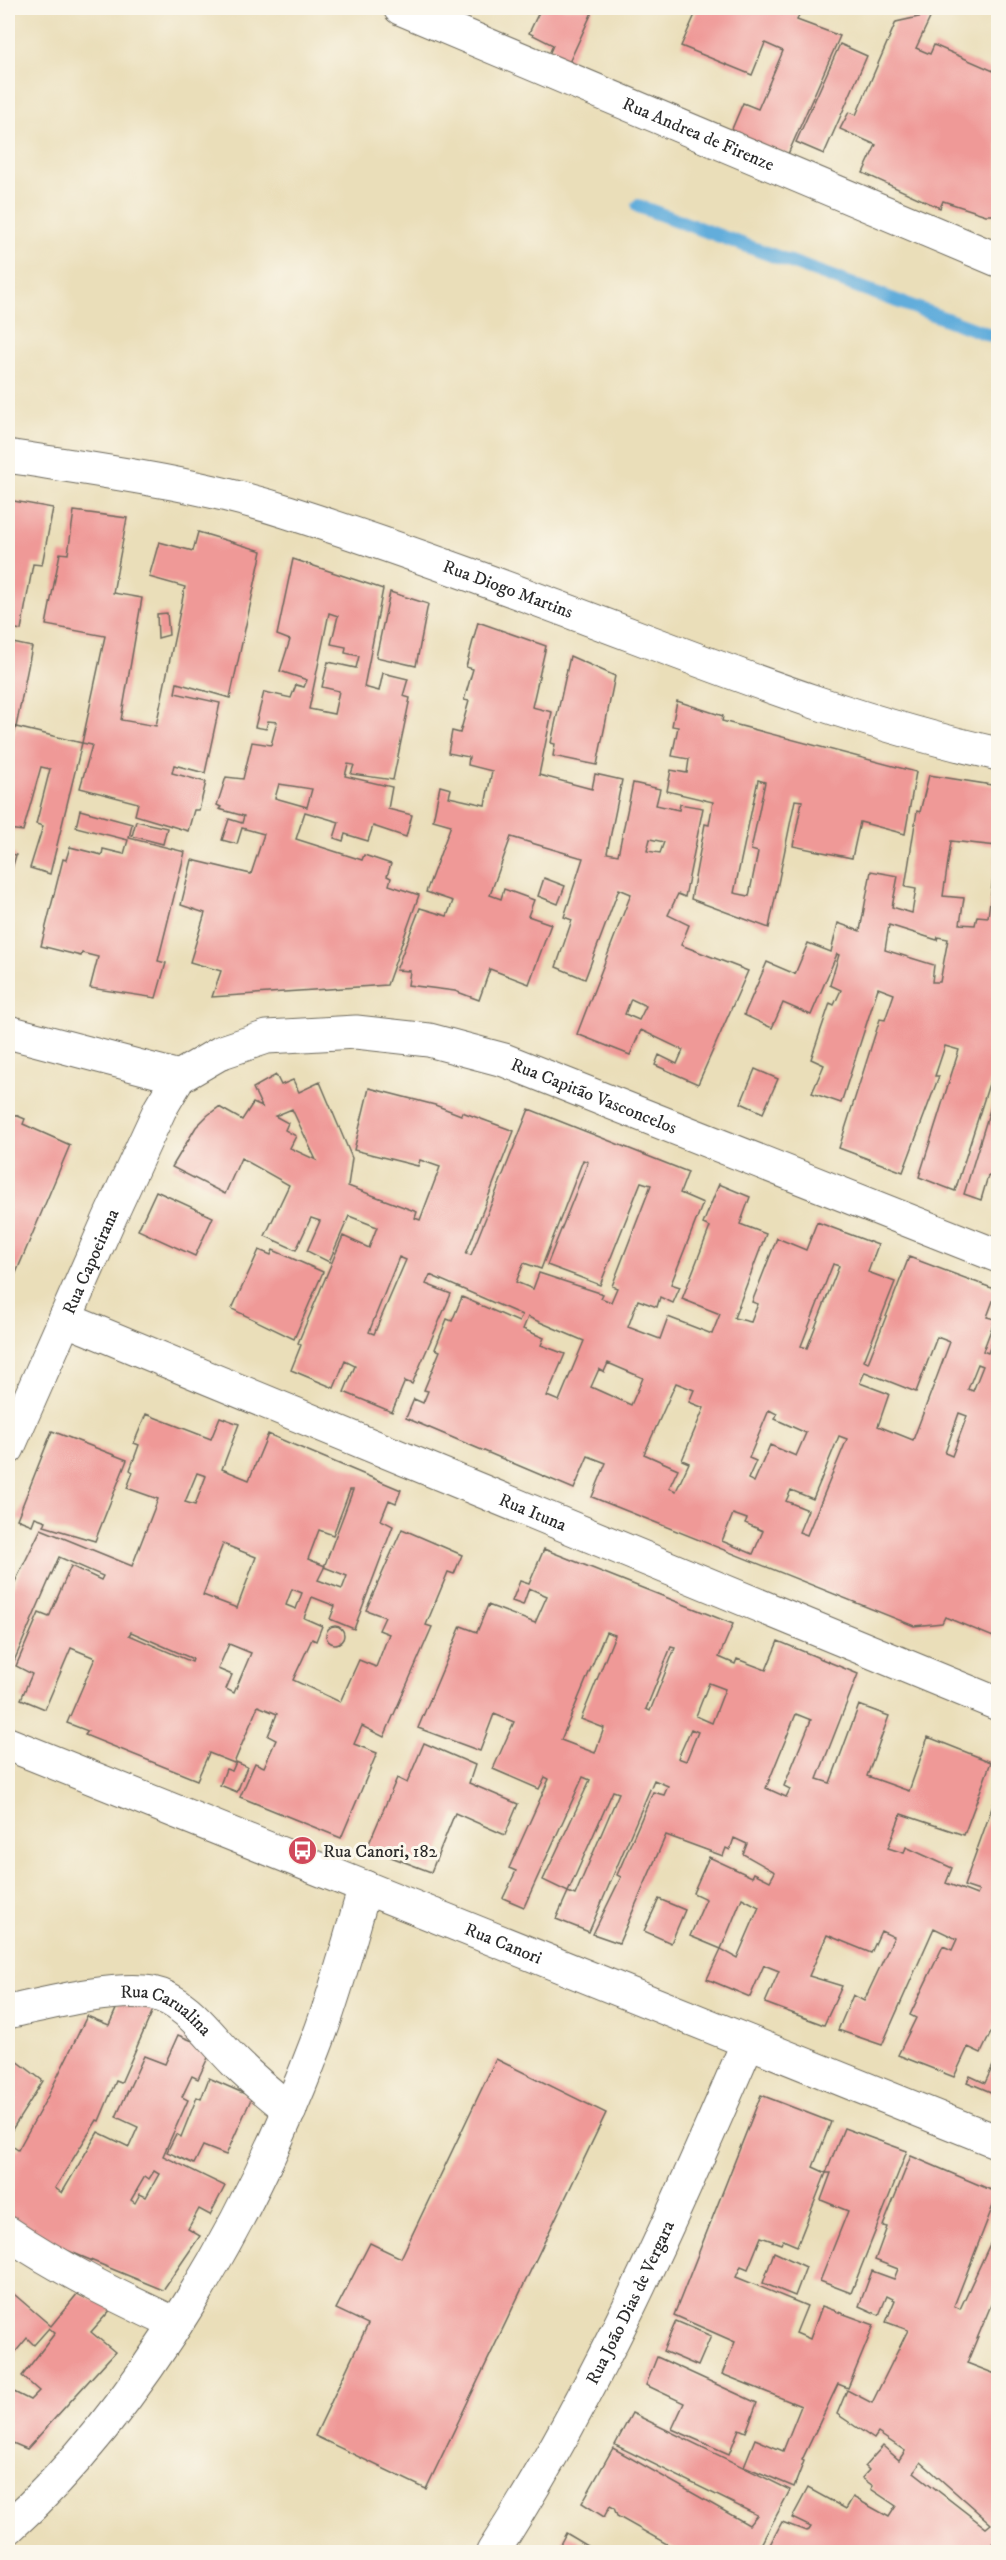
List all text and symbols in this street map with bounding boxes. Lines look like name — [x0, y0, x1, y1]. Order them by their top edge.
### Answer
street label: Rua Andrea de Firenze — [619, 93, 777, 176]
street label: Rua Diogo Martins — [440, 556, 576, 624]
street label: Rua Capitão Vasconcelos — [508, 1054, 680, 1139]
street label: Rua Capoeirana — [58, 1205, 124, 1318]
street label: Rua Ituna — [495, 1489, 570, 1537]
bus stop icon: Rua Canori, 182 — [286, 1835, 318, 1867]
place label: Rua Canori, 182 — [323, 1841, 437, 1863]
street label: Rua Canori — [461, 1919, 545, 1969]
street label: Rua Carualina — [120, 1981, 216, 2041]
street label: Rua João Dias de Vergara — [582, 2217, 680, 2388]

